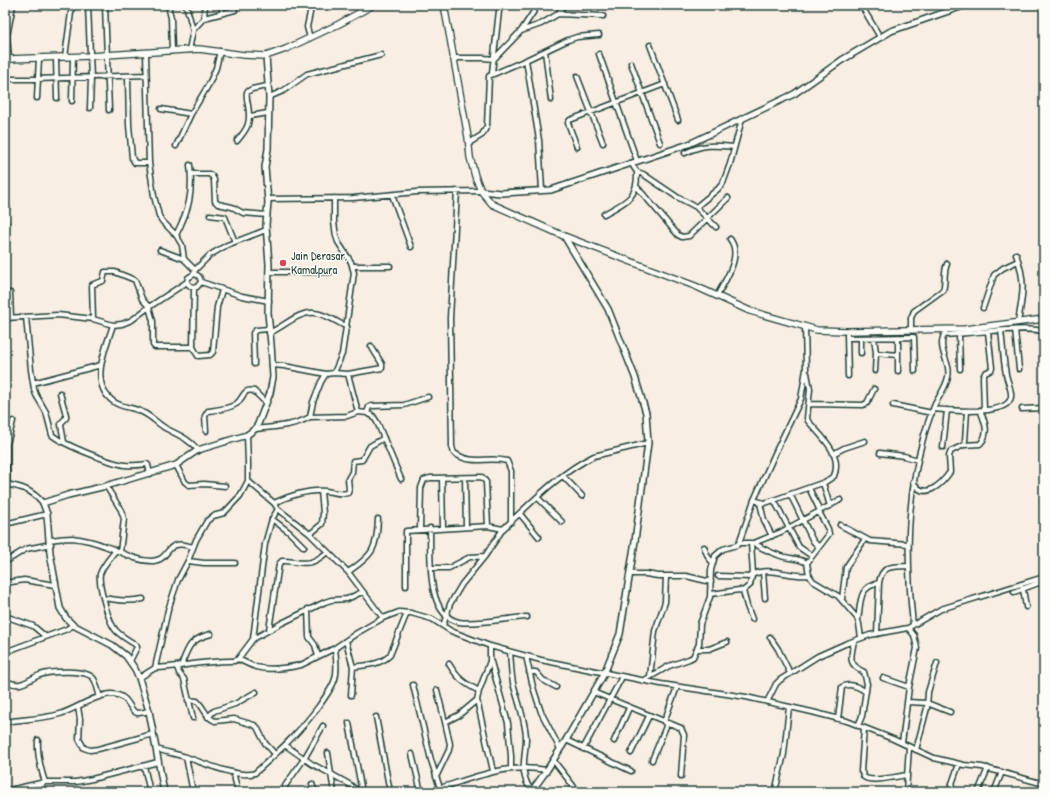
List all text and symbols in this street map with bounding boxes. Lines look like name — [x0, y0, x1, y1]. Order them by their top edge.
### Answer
place label: Jain Derasar, Kamalpura — [291, 247, 347, 278]
marker: Jain Derasar, Kamalpura — [278, 258, 288, 268]

